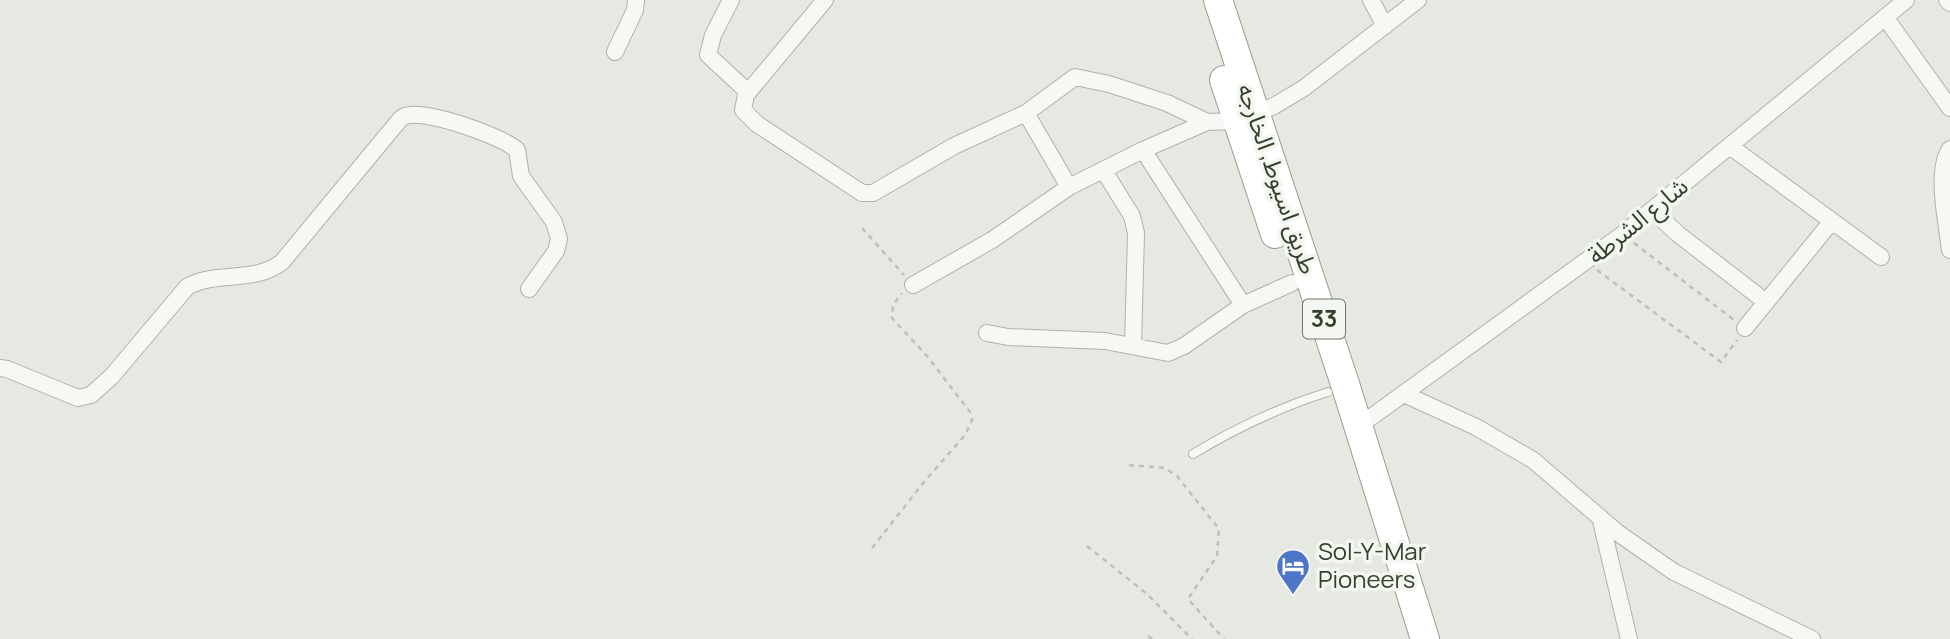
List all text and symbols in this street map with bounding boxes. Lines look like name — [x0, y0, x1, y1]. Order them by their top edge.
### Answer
street label: طريق اسيوط, الخارجه — [1230, 79, 1326, 278]
street label: شارع الشرطة — [1580, 169, 1696, 272]
road number: 33 — [1303, 300, 1345, 338]
place label: Sol-Y-Mar Pioneers — [1318, 534, 1427, 595]
hotel icon: Sol-Y-Mar Pioneers — [1274, 547, 1312, 596]

